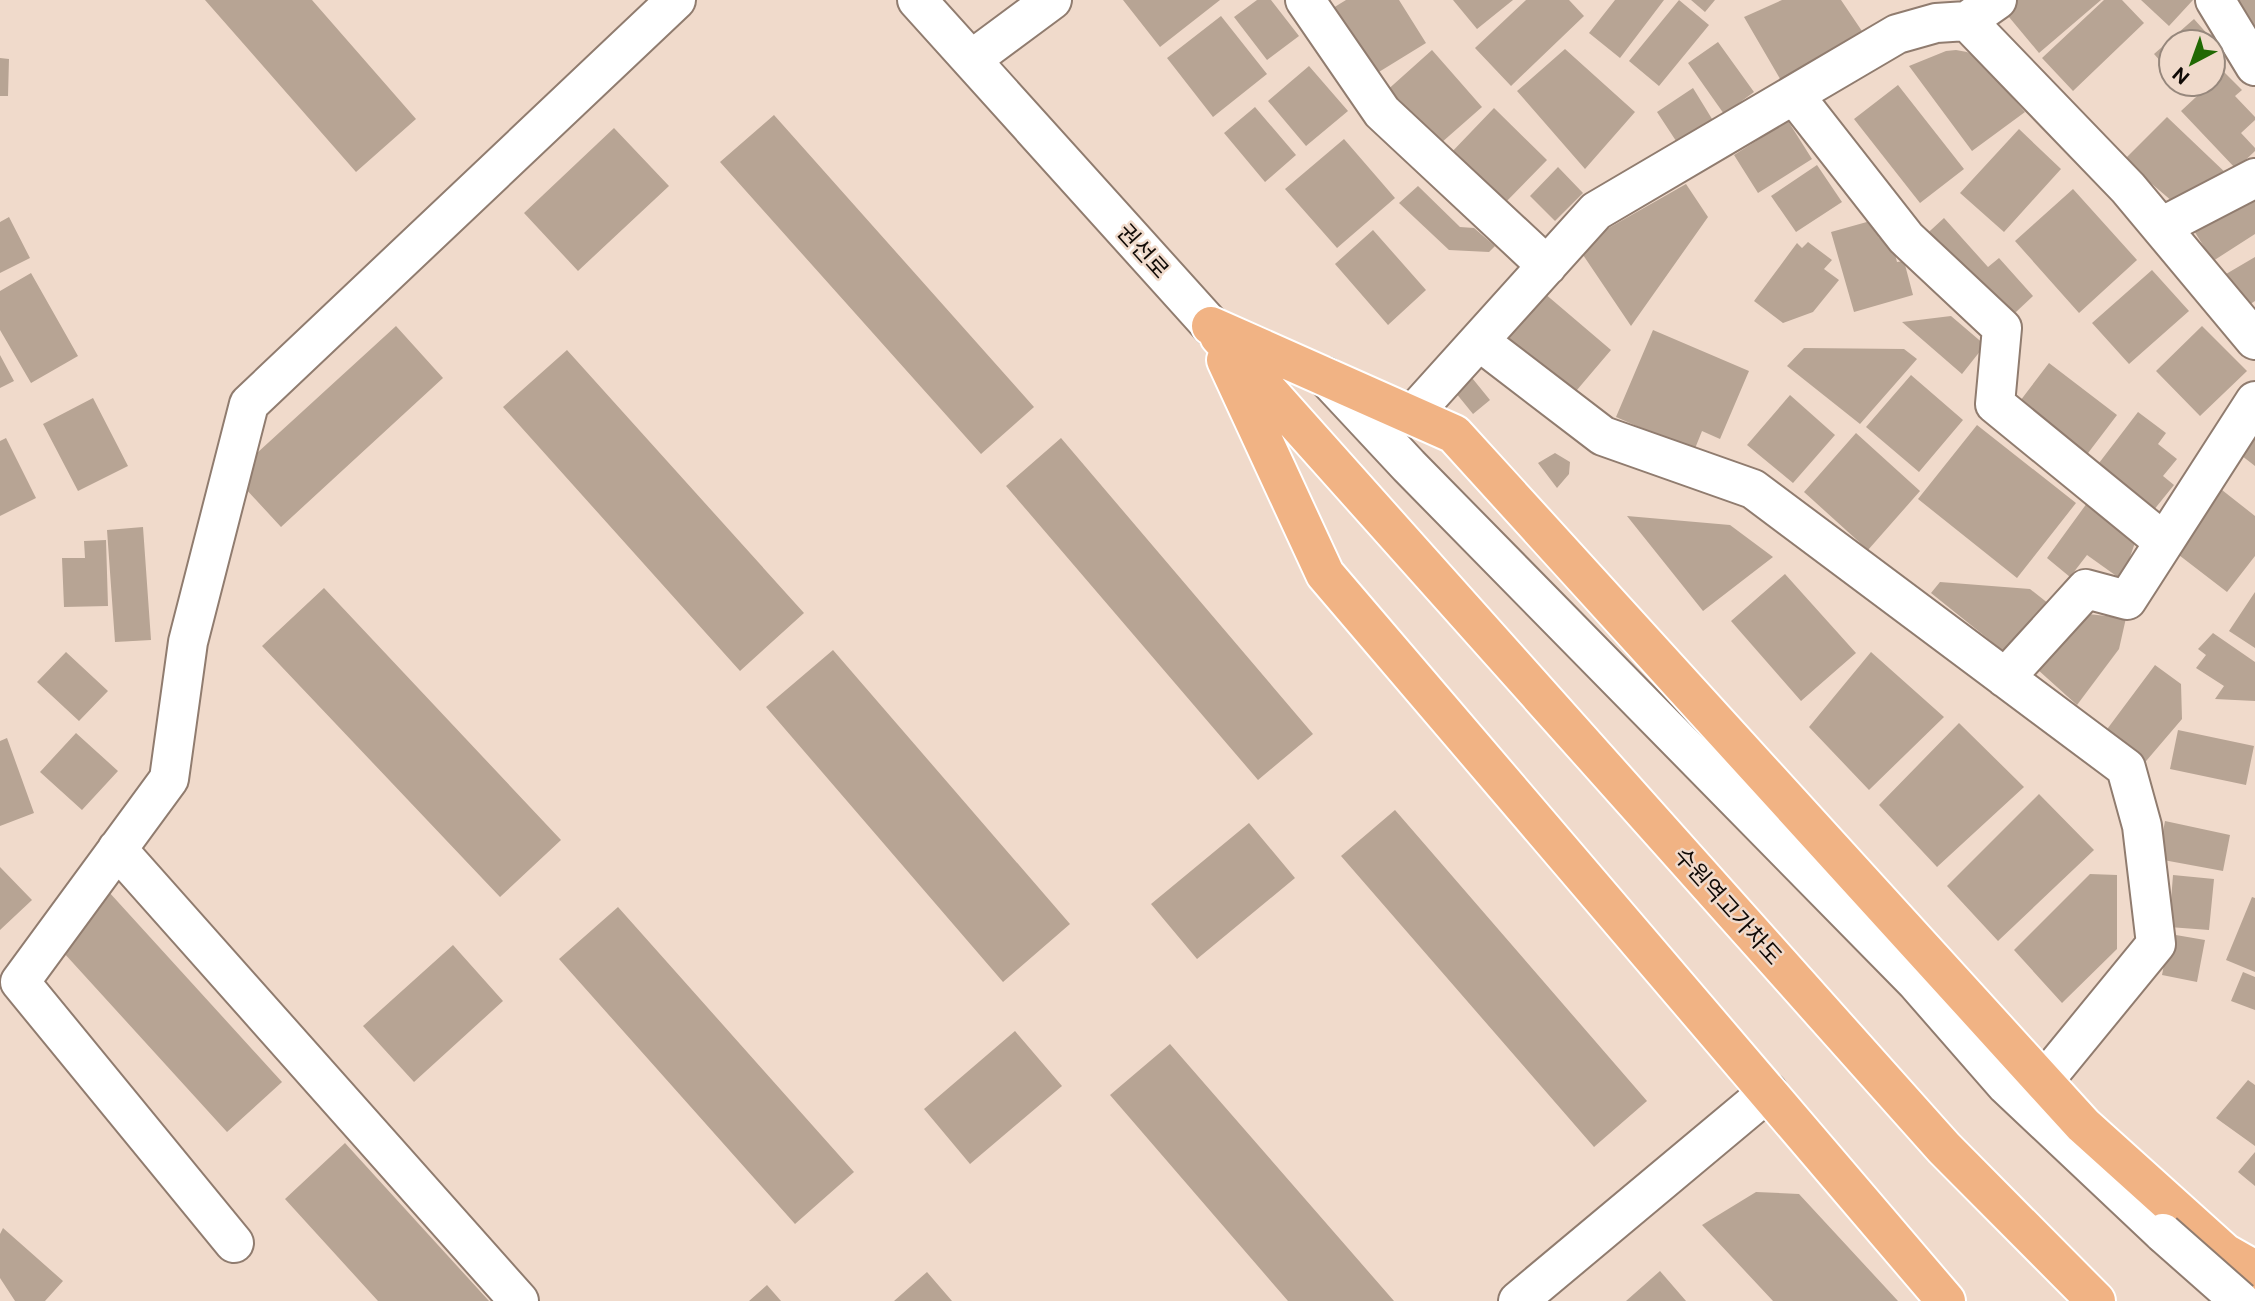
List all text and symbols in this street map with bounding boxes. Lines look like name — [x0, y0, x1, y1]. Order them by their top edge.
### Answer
north arrow — [2157, 28, 2227, 98]
text: N — [2168, 63, 2194, 89]
street label: 권선로 — [1112, 218, 1175, 283]
street label: 수원역고가차도 — [1669, 842, 1788, 970]

